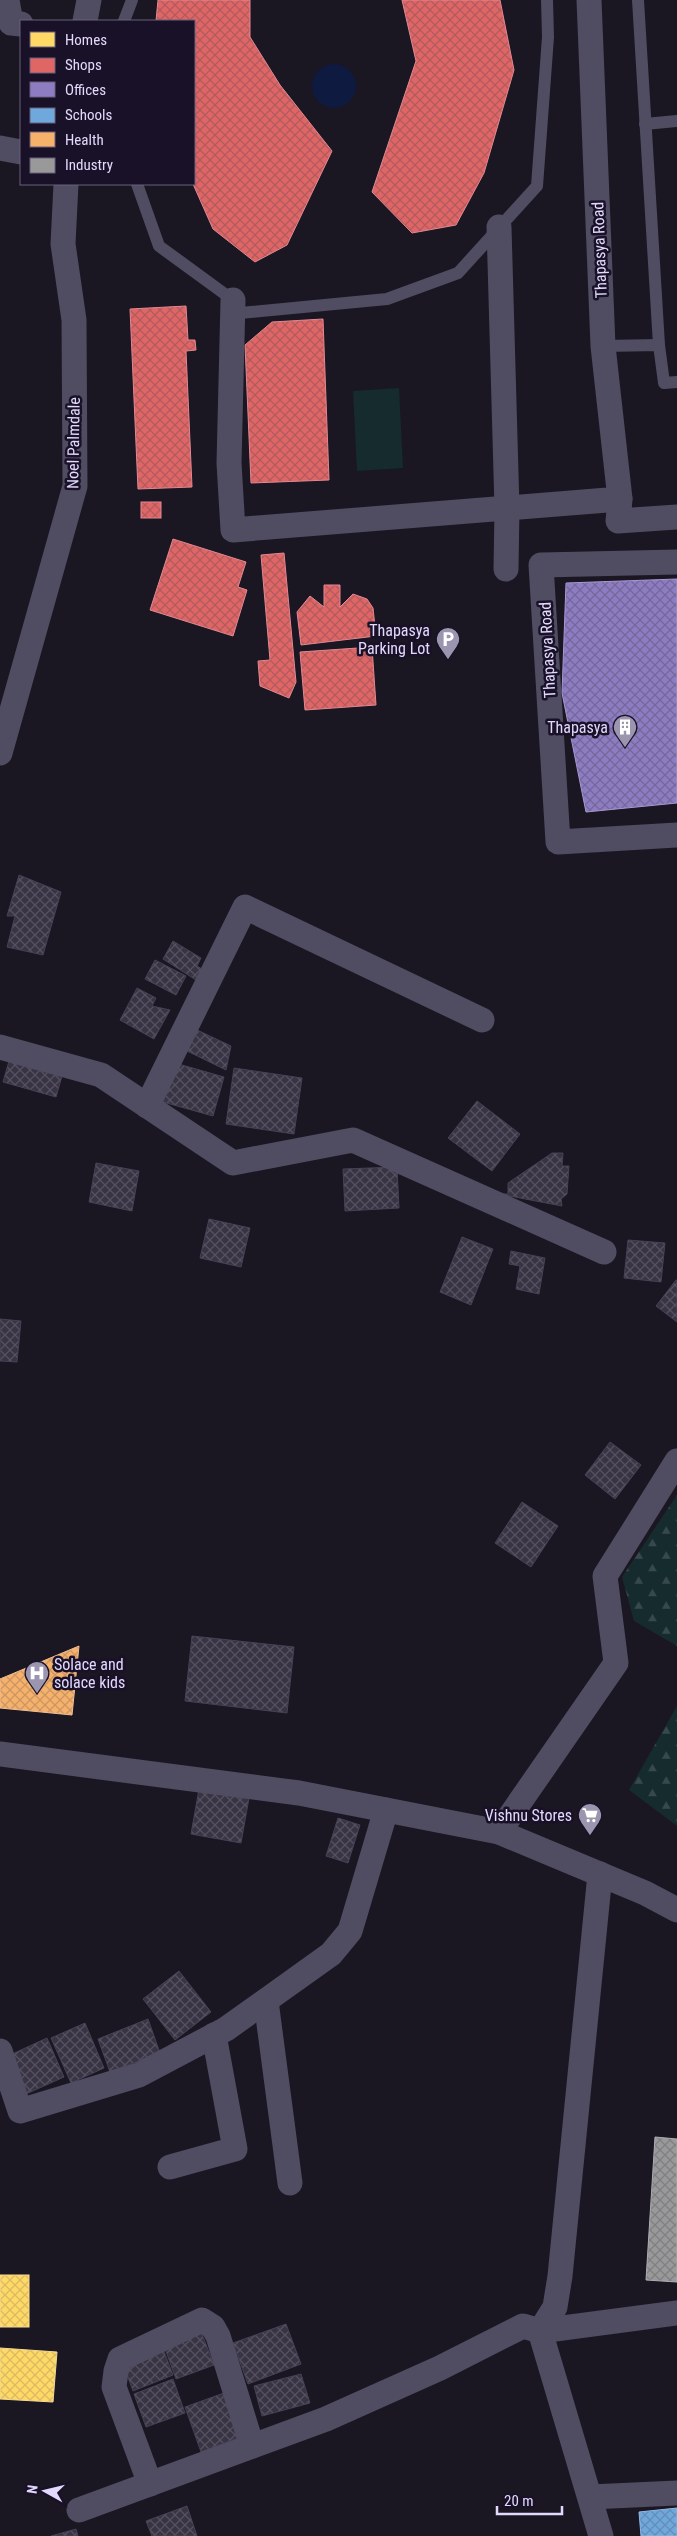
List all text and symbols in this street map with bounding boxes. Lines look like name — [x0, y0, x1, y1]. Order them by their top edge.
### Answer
legend — [20, 20, 195, 185]
text: Homes — [65, 31, 107, 49]
text: Shops — [65, 56, 102, 74]
text: Offices — [65, 81, 106, 99]
text: Schools — [65, 106, 112, 124]
text: Health — [65, 131, 104, 149]
text: Industry — [65, 156, 113, 174]
street label: Thapasya Road — [588, 201, 611, 299]
street label: Noel Palmdale — [63, 397, 84, 489]
street label: Thapasya Road — [535, 601, 560, 699]
place label: Thapasya Parking Lot — [358, 621, 430, 658]
parking icon: Thapasya Parking Lot — [435, 626, 461, 660]
building icon: Thapasya — [612, 714, 638, 748]
place label: Thapasya — [547, 718, 608, 737]
place label: Solace and solace kids — [54, 1655, 125, 1692]
hospital icon: Solace and solace kids — [24, 1660, 50, 1694]
supermarket icon: Vishnu Stores — [577, 1802, 603, 1836]
place label: Vishnu Stores — [485, 1806, 572, 1825]
north arrow — [20, 2466, 70, 2516]
text: N — [24, 2484, 41, 2495]
scale bar — [497, 2484, 562, 2516]
text: 20 m — [504, 2492, 534, 2510]

